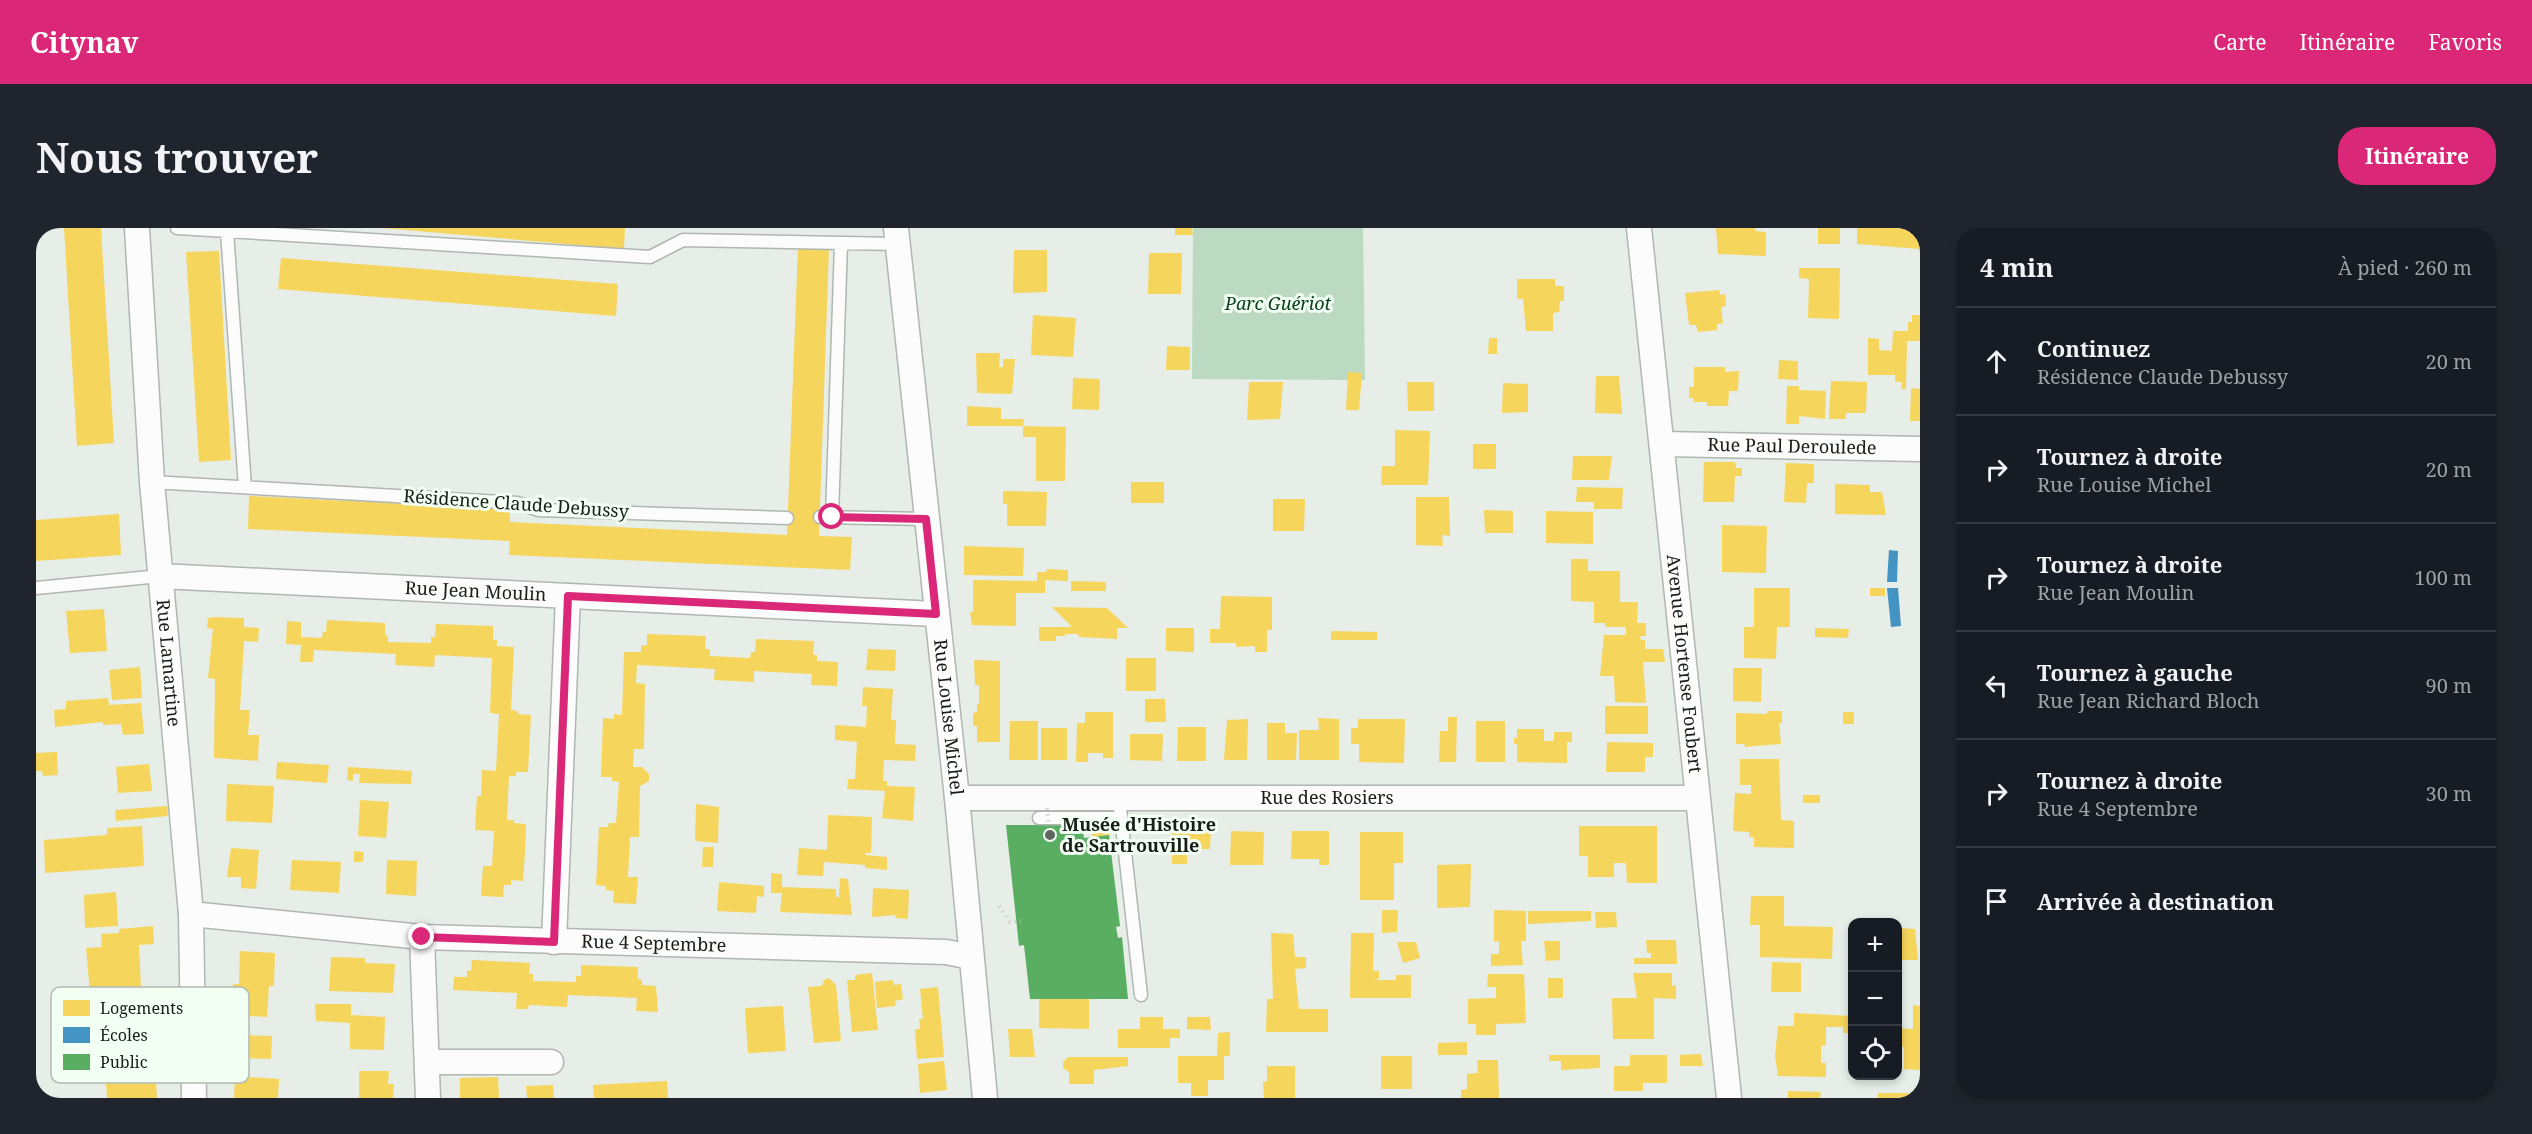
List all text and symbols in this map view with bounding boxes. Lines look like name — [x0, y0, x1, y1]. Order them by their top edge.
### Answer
text: Citynav — [30, 23, 139, 61]
text: Carte — [2213, 28, 2267, 56]
text: Itinéraire — [2300, 28, 2395, 56]
text: Favoris — [2428, 28, 2502, 56]
button: Itinéraire — [2338, 127, 2496, 185]
text: Nous trouver — [36, 128, 318, 185]
text: 4 min — [1980, 249, 2054, 285]
text: À pied · 260 m — [2338, 254, 2472, 281]
park label: Parc Guériot — [1224, 291, 1332, 315]
text: Continuez — [2037, 333, 2150, 363]
icon: ahead — [1980, 345, 2013, 378]
text: 20 m — [2426, 348, 2472, 375]
text: Résidence Claude Debussy — [2037, 363, 2288, 390]
street label: Rue Paul Deroulede — [1707, 432, 1877, 459]
text: Tournez à droite — [2037, 441, 2222, 471]
icon: right — [1980, 453, 2013, 486]
text: 20 m — [2426, 456, 2472, 483]
text: Rue Louise Michel — [2037, 471, 2211, 498]
street label: Résidence Claude Debussy — [403, 483, 630, 523]
route start — [818, 503, 844, 529]
text: Tournez à droite — [2037, 549, 2222, 579]
street label: Avenue Hortense Foubert — [1662, 553, 1708, 774]
icon: right — [1980, 561, 2013, 594]
text: 100 m — [2414, 564, 2472, 591]
street label: Rue Jean Moulin — [404, 575, 547, 606]
text: Rue Jean Moulin — [2037, 579, 2194, 606]
street label: Rue Lamartine — [152, 598, 187, 728]
street label: Rue Louise Michel — [929, 638, 970, 797]
text: Tournez à gauche — [2037, 657, 2233, 687]
icon: left — [1980, 669, 2013, 702]
text: 90 m — [2426, 672, 2472, 699]
text: Rue Jean Richard Bloch — [2037, 687, 2260, 714]
text: Tournez à droite — [2037, 765, 2222, 795]
icon: right — [1980, 777, 2013, 810]
text: 30 m — [2426, 780, 2472, 807]
street label: Rue des Rosiers — [1260, 785, 1394, 809]
text: Rue 4 Septembre — [2037, 795, 2198, 822]
place label: Musée d'Histoire de Sartrouville — [1062, 812, 1216, 857]
marker: Musée d'Histoire de Sartrouville — [1043, 828, 1057, 842]
icon: arrive — [1980, 885, 2013, 918]
text: Arrivée à destination — [2037, 886, 2274, 916]
map controls — [1848, 918, 1902, 1080]
button: + — [1848, 918, 1902, 972]
route end — [408, 923, 434, 949]
street label: Rue 4 Septembre — [581, 929, 727, 957]
button: − — [1848, 972, 1902, 1026]
legend — [51, 987, 249, 1083]
text: Logements — [100, 997, 183, 1019]
text: Écoles — [100, 1024, 148, 1046]
button: locate — [1848, 1026, 1902, 1080]
text: Public — [100, 1051, 148, 1073]

